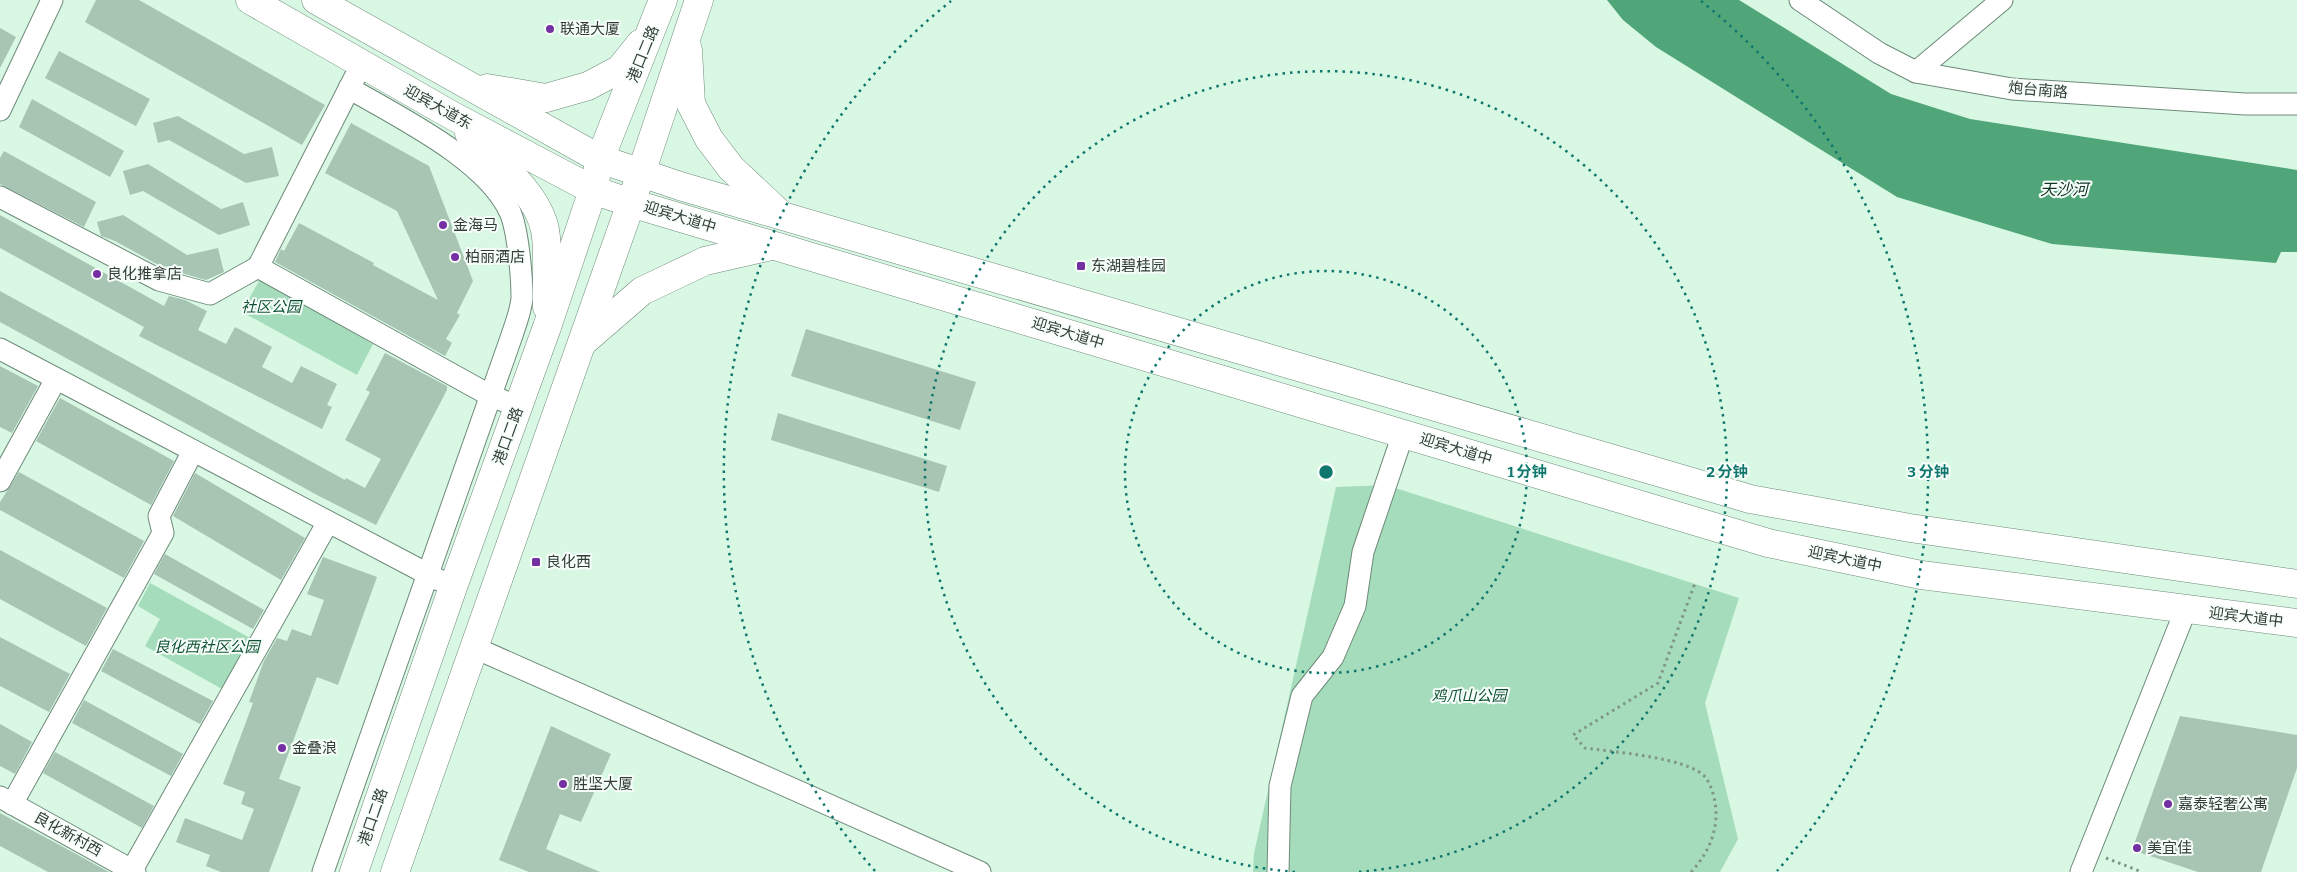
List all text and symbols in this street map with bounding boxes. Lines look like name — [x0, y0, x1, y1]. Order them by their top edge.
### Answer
place label: 联通大厦 — [560, 20, 620, 38]
marker: 联通大厦 — [544, 23, 556, 35]
street label: 港口二路 — [623, 23, 663, 85]
street label: 炮台南路 — [2007, 78, 2069, 102]
street label: 迎宾大道东 — [401, 81, 475, 133]
water label: 天沙河 — [2040, 180, 2091, 199]
street label: 迎宾大道中 — [641, 197, 719, 237]
place label: 金海马 — [453, 216, 498, 234]
marker: 金海马 — [437, 219, 449, 231]
place label: 柏丽酒店 — [465, 248, 525, 266]
marker: 柏丽酒店 — [449, 251, 461, 263]
place label: 东湖碧桂园 — [1091, 257, 1166, 275]
marker: 东湖碧桂园 — [1075, 260, 1087, 272]
place label: 良化推拿店 — [107, 265, 182, 283]
marker: 良化推拿店 — [91, 268, 103, 280]
park label: 社区公园 — [241, 298, 303, 316]
street label: 迎宾大道中 — [1029, 313, 1107, 353]
street label: 港口二路 — [489, 405, 527, 467]
street label: 迎宾大道中 — [1417, 429, 1495, 469]
centre of rings — [1317, 463, 1335, 481]
text: 1 分钟 — [1507, 463, 1547, 481]
text: 2 分钟 — [1706, 463, 1748, 481]
text: 3 分钟 — [1907, 463, 1949, 481]
street label: 迎宾大道中 — [1806, 542, 1884, 576]
place label: 良化西 — [546, 553, 591, 571]
marker: 良化西 — [530, 556, 542, 568]
street label: 迎宾大道中 — [2208, 603, 2284, 631]
park label: 良化西社区公园 — [154, 638, 261, 656]
park label: 鸡爪山公园 — [1431, 687, 1508, 705]
place label: 金叠浪 — [292, 739, 337, 757]
marker: 金叠浪 — [276, 742, 288, 754]
place label: 胜坚大厦 — [573, 775, 633, 793]
marker: 胜坚大厦 — [557, 778, 569, 790]
street label: 港口二路 — [355, 786, 391, 848]
place label: 嘉泰轻奢公寓 — [2178, 795, 2268, 813]
marker: 嘉泰轻奢公寓 — [2162, 798, 2174, 810]
street label: 良化新村西 — [31, 808, 105, 860]
place label: 美宜佳 — [2147, 839, 2192, 857]
marker: 美宜佳 — [2131, 842, 2143, 854]

